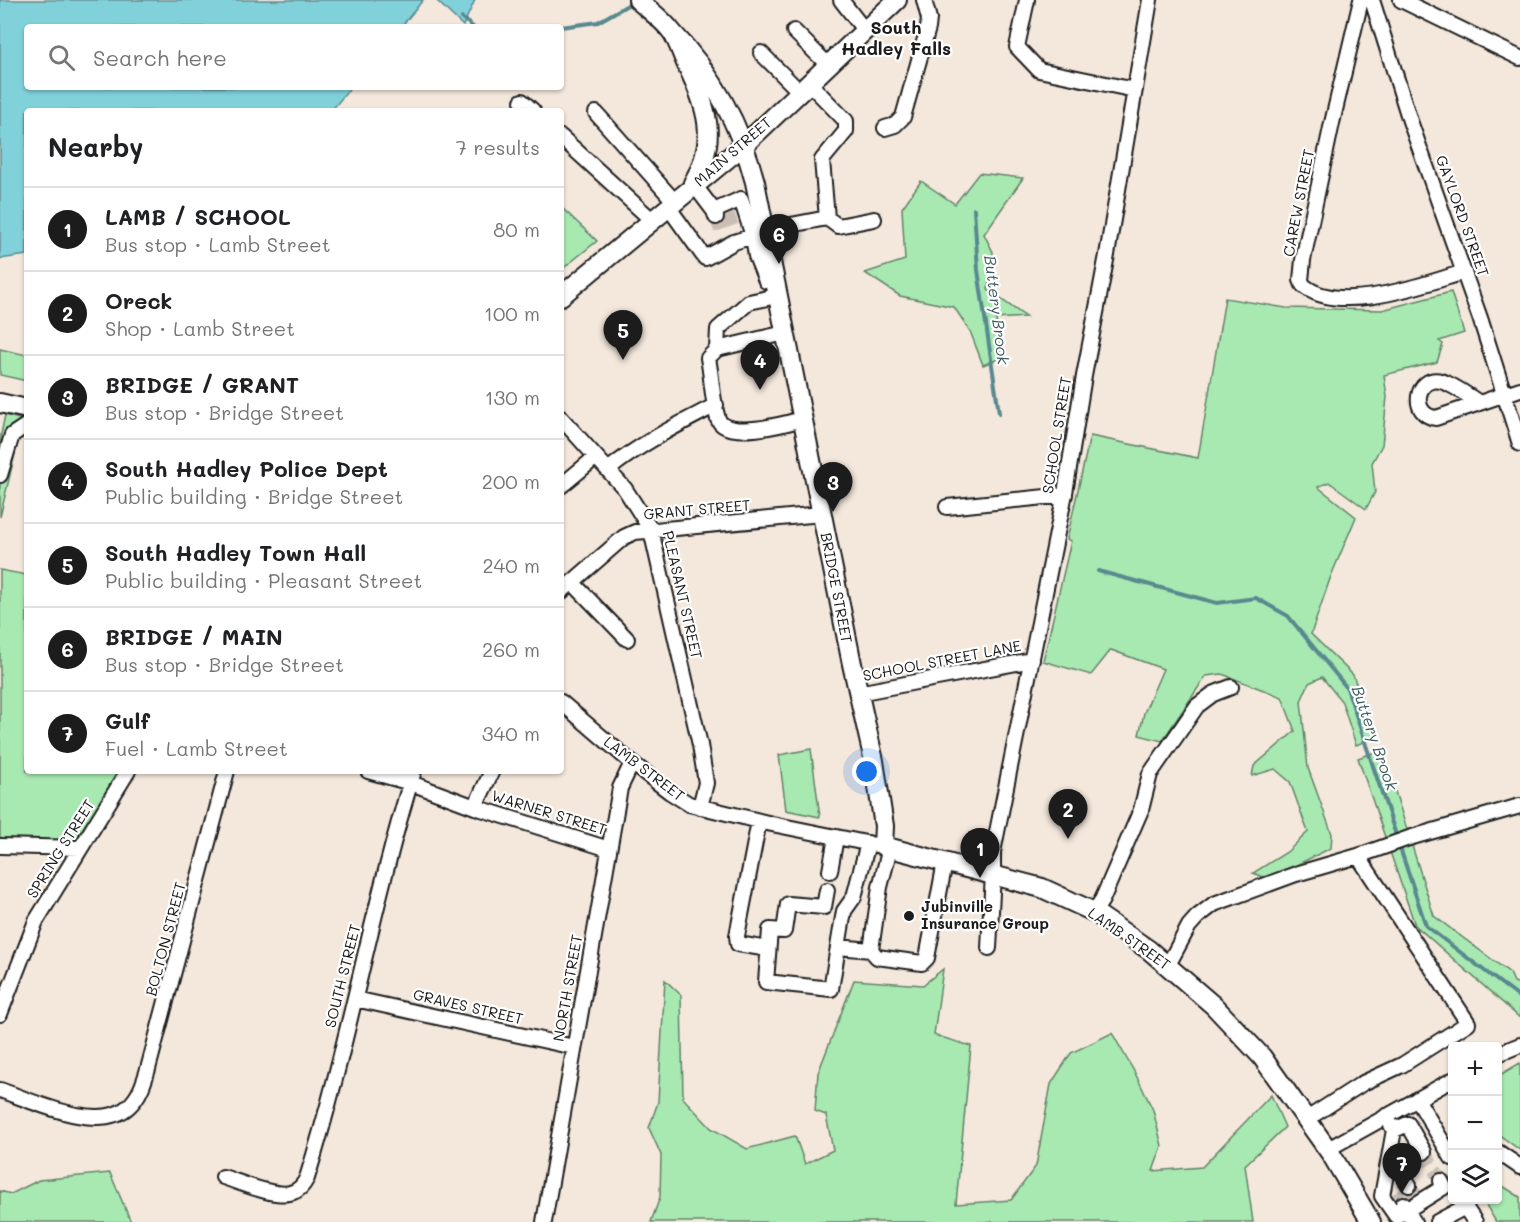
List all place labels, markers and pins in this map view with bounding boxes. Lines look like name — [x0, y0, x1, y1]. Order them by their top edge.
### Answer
pin: 6 — [760, 214, 798, 264]
pin: 5 — [604, 310, 642, 360]
pin: 4 — [740, 340, 780, 390]
pin: 3 — [814, 462, 852, 512]
pin: 2 — [1048, 790, 1088, 839]
pin: 1 — [960, 828, 1000, 878]
place label: Jubinville Insurance Group — [921, 896, 1049, 933]
marker: Jubinville Insurance Group — [902, 909, 916, 923]
pin: 7 — [1382, 1144, 1422, 1193]

